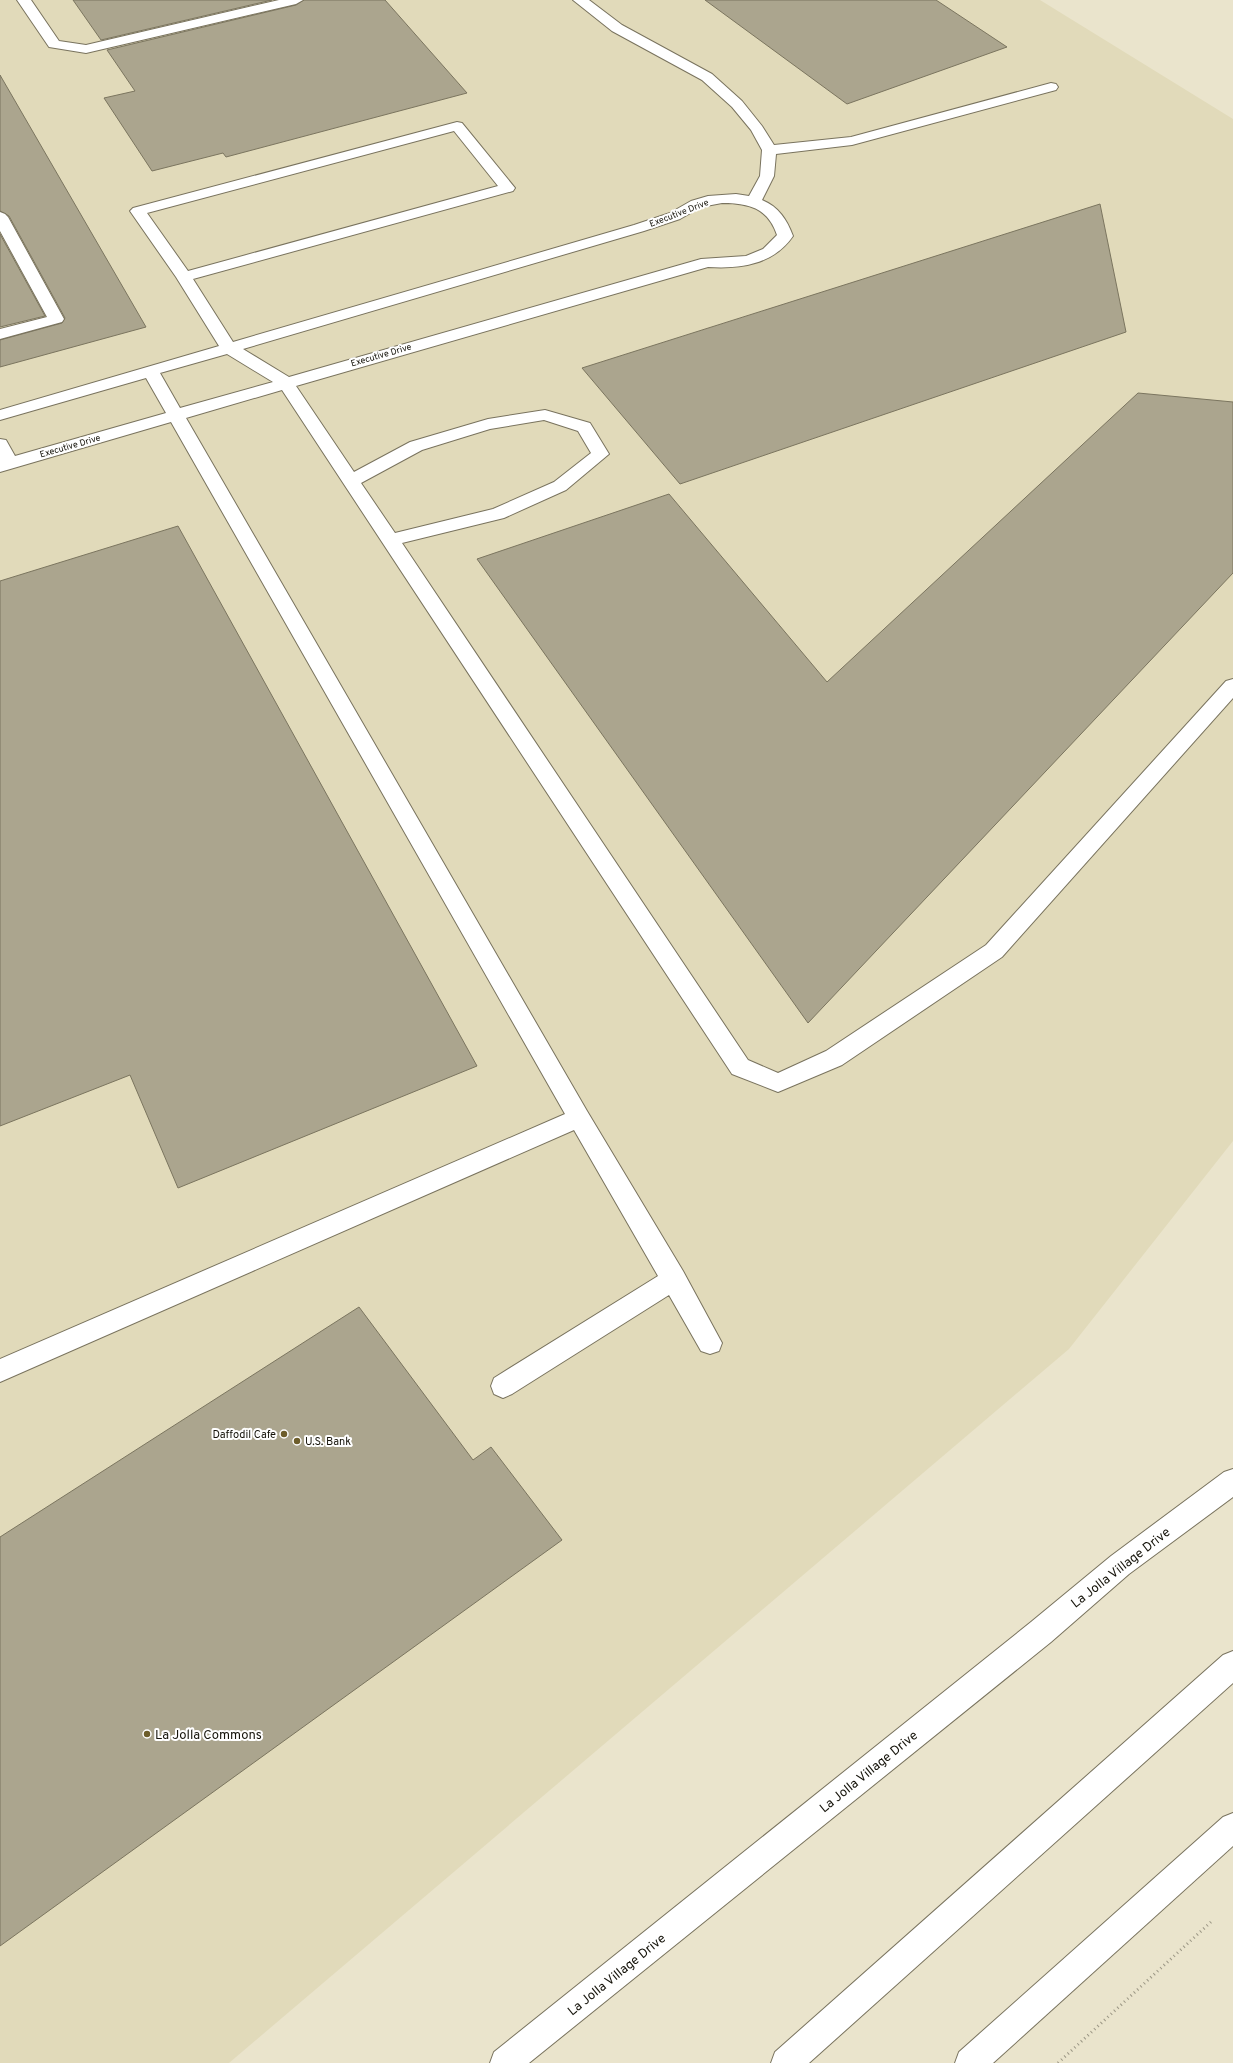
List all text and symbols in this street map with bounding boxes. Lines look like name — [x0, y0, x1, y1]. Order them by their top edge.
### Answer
street label: Executive Drive — [648, 197, 711, 230]
street label: Executive Drive — [350, 342, 413, 369]
street label: Executive Drive — [39, 433, 102, 460]
place label: Daffodil Cafe — [213, 1428, 276, 1442]
marker: Daffodil Cafe — [279, 1429, 289, 1439]
place label: U.S. Bank — [305, 1435, 351, 1449]
marker: U.S. Bank — [292, 1436, 302, 1446]
street label: La Jolla Village Drive — [1068, 1525, 1174, 1612]
place label: La Jolla Commons — [155, 1728, 262, 1744]
street label: La Jolla Village Drive — [817, 1728, 921, 1817]
marker: La Jolla Commons — [142, 1729, 152, 1739]
street label: La Jolla Village Drive — [565, 1931, 669, 2020]

